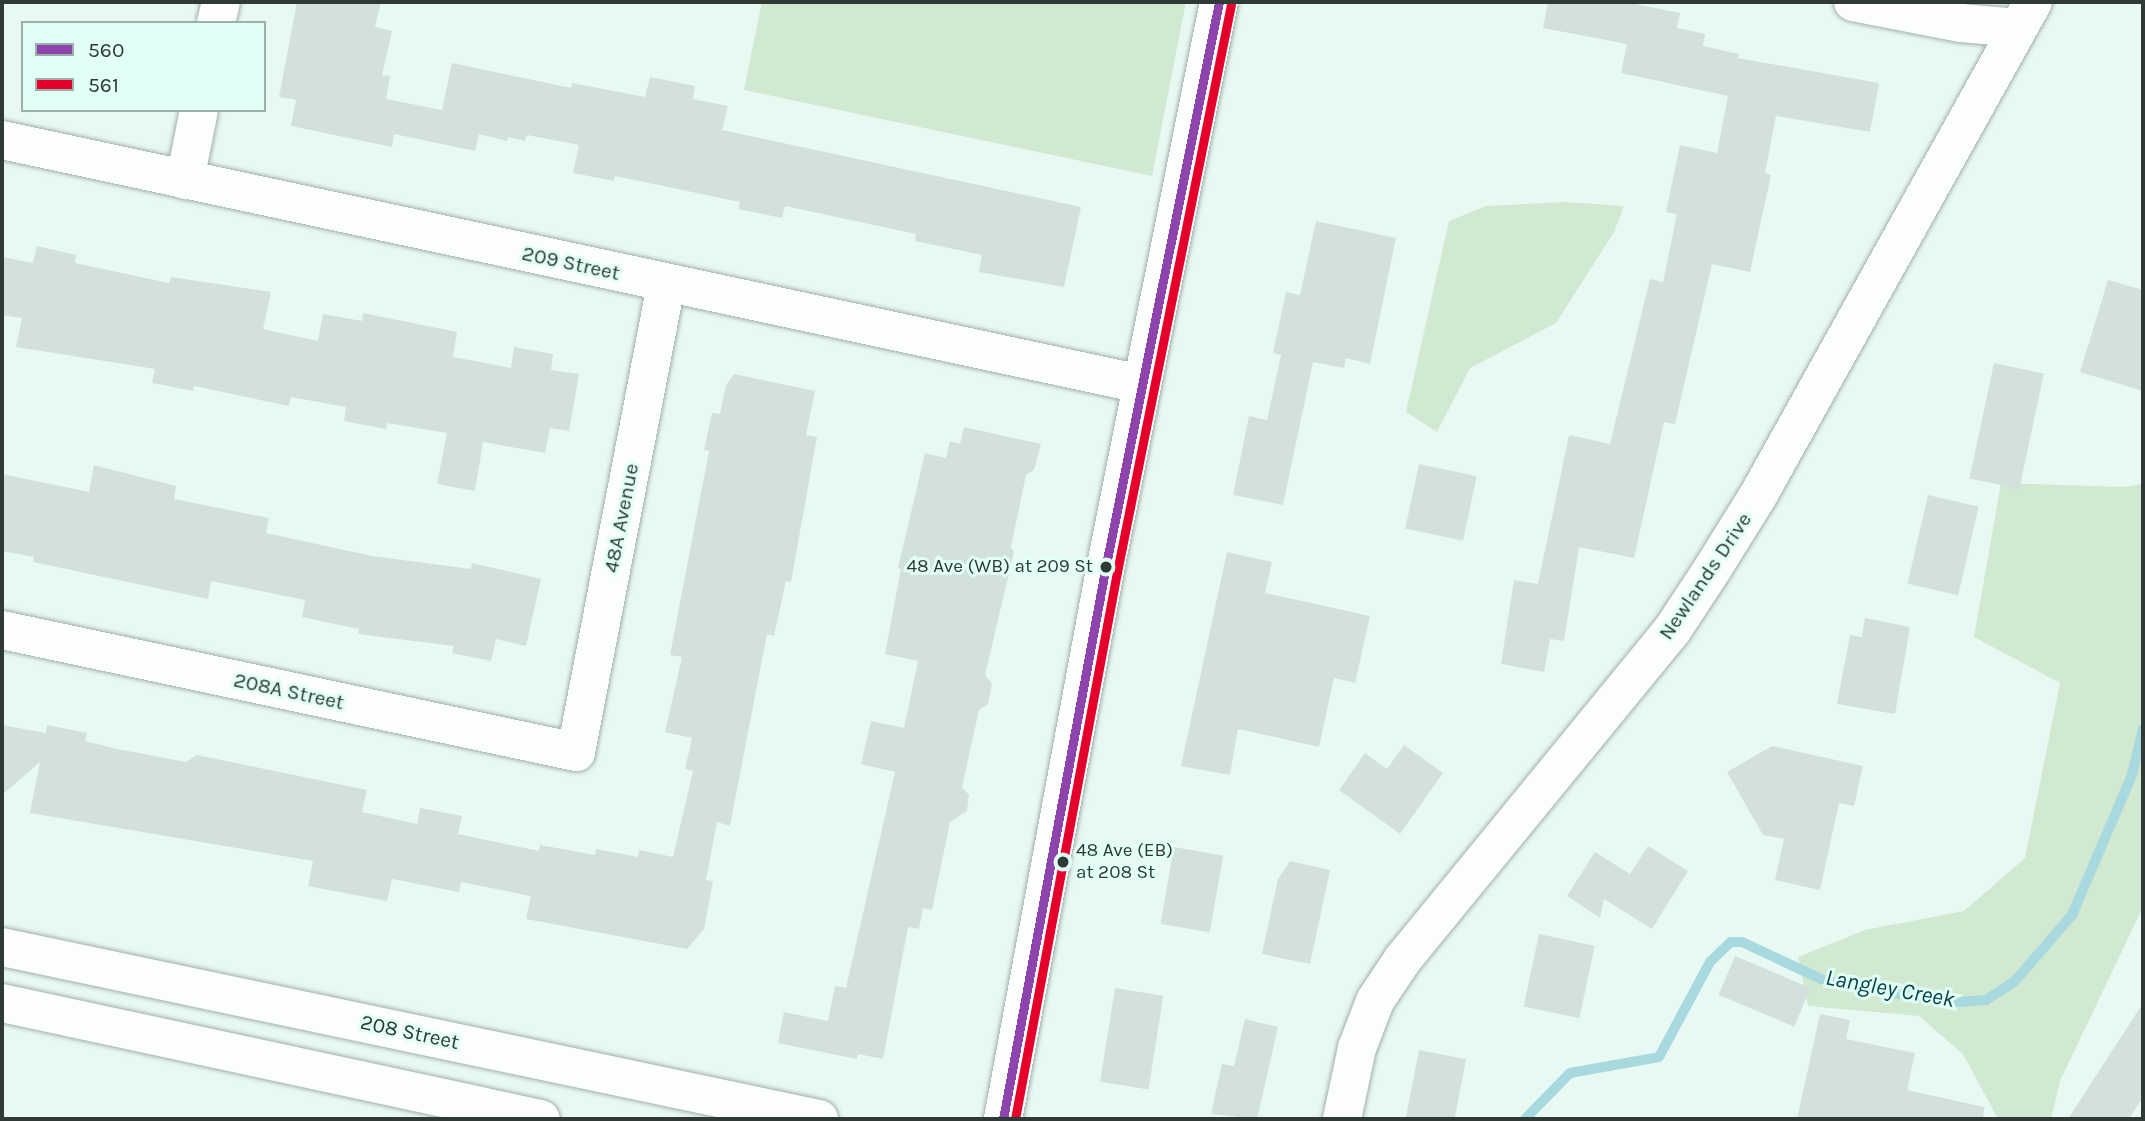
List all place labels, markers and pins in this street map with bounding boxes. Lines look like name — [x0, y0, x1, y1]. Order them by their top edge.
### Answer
place label: 48 Ave (WB) at 209 St — [907, 556, 1093, 578]
marker: 48 Ave (WB) at 209 St — [1099, 560, 1113, 574]
place label: 48 Ave (EB) at 208 St — [1076, 840, 1173, 884]
marker: 48 Ave (EB) at 208 St — [1056, 855, 1070, 869]

